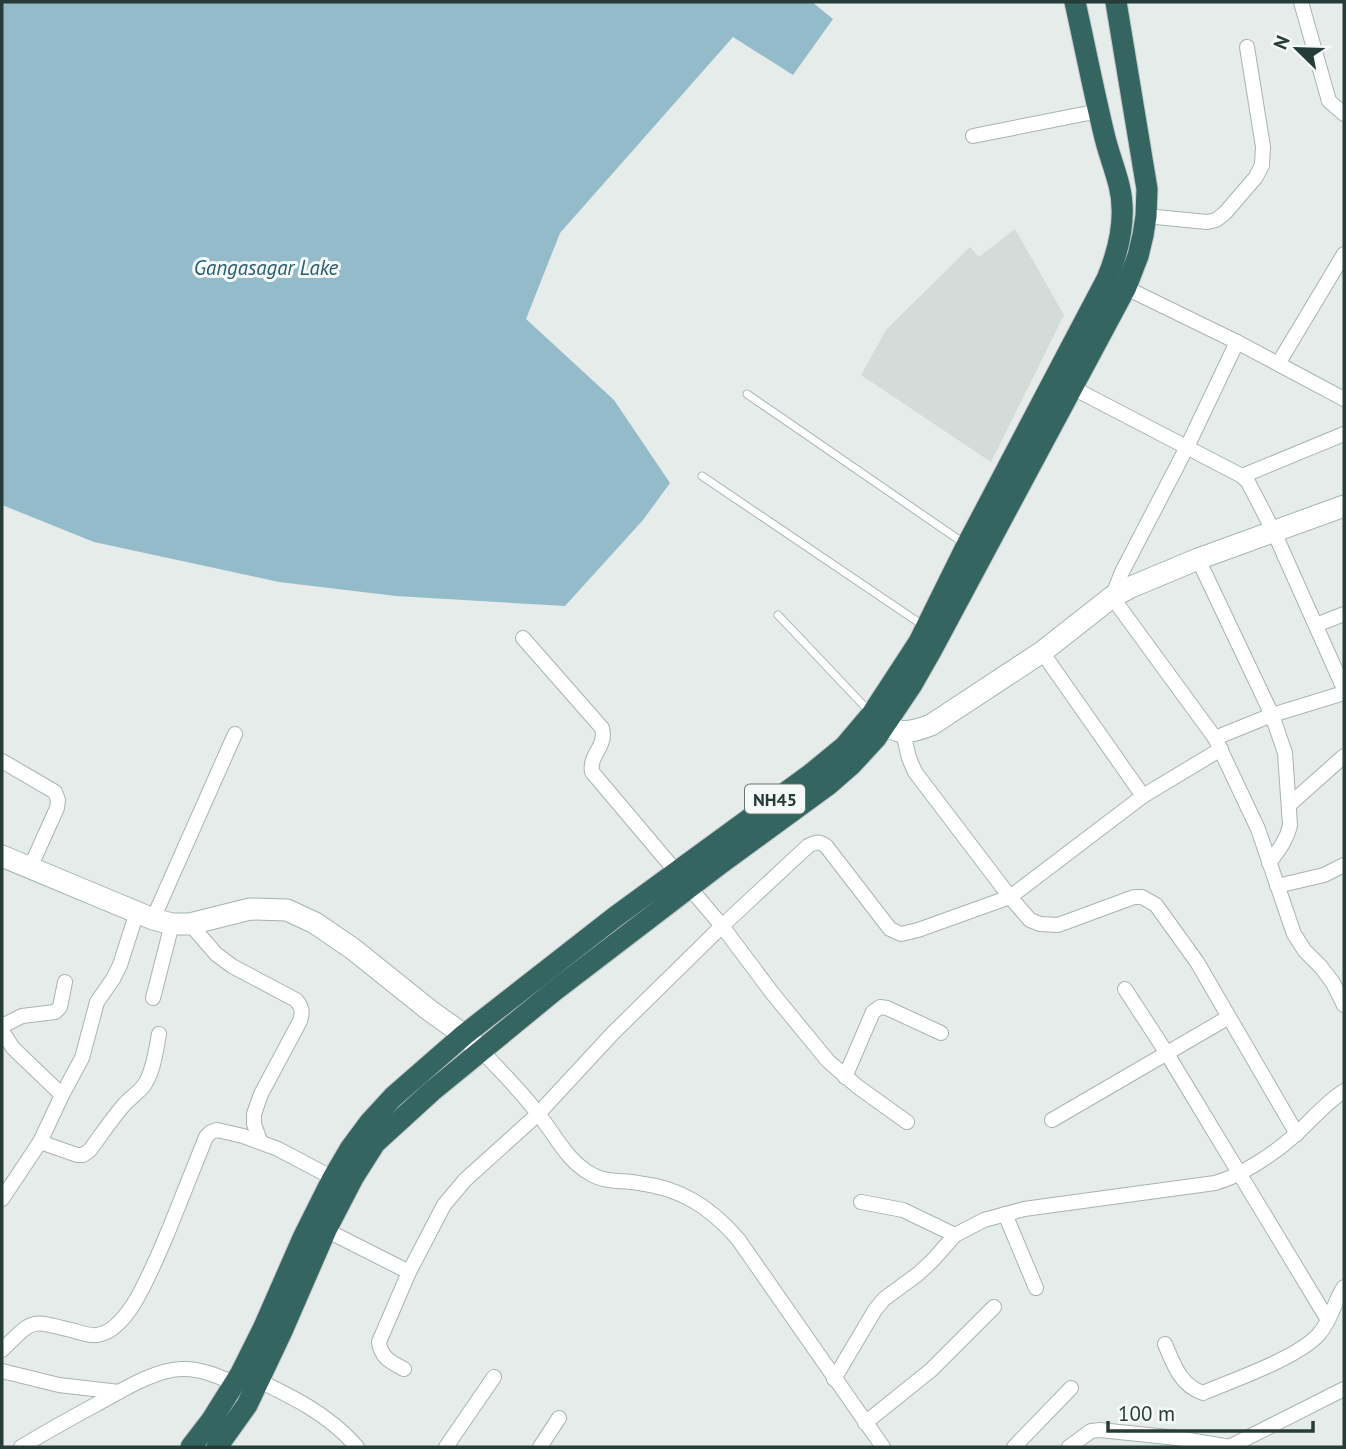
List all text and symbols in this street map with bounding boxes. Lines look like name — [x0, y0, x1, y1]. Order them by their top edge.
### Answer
north arrow — [1262, 14, 1332, 84]
text: N — [1268, 32, 1295, 53]
water label: Gangasagar Lake — [194, 254, 339, 281]
road number: NH45 — [745, 784, 805, 814]
scale bar — [1108, 1390, 1313, 1434]
text: 100 m — [1118, 1400, 1175, 1427]

